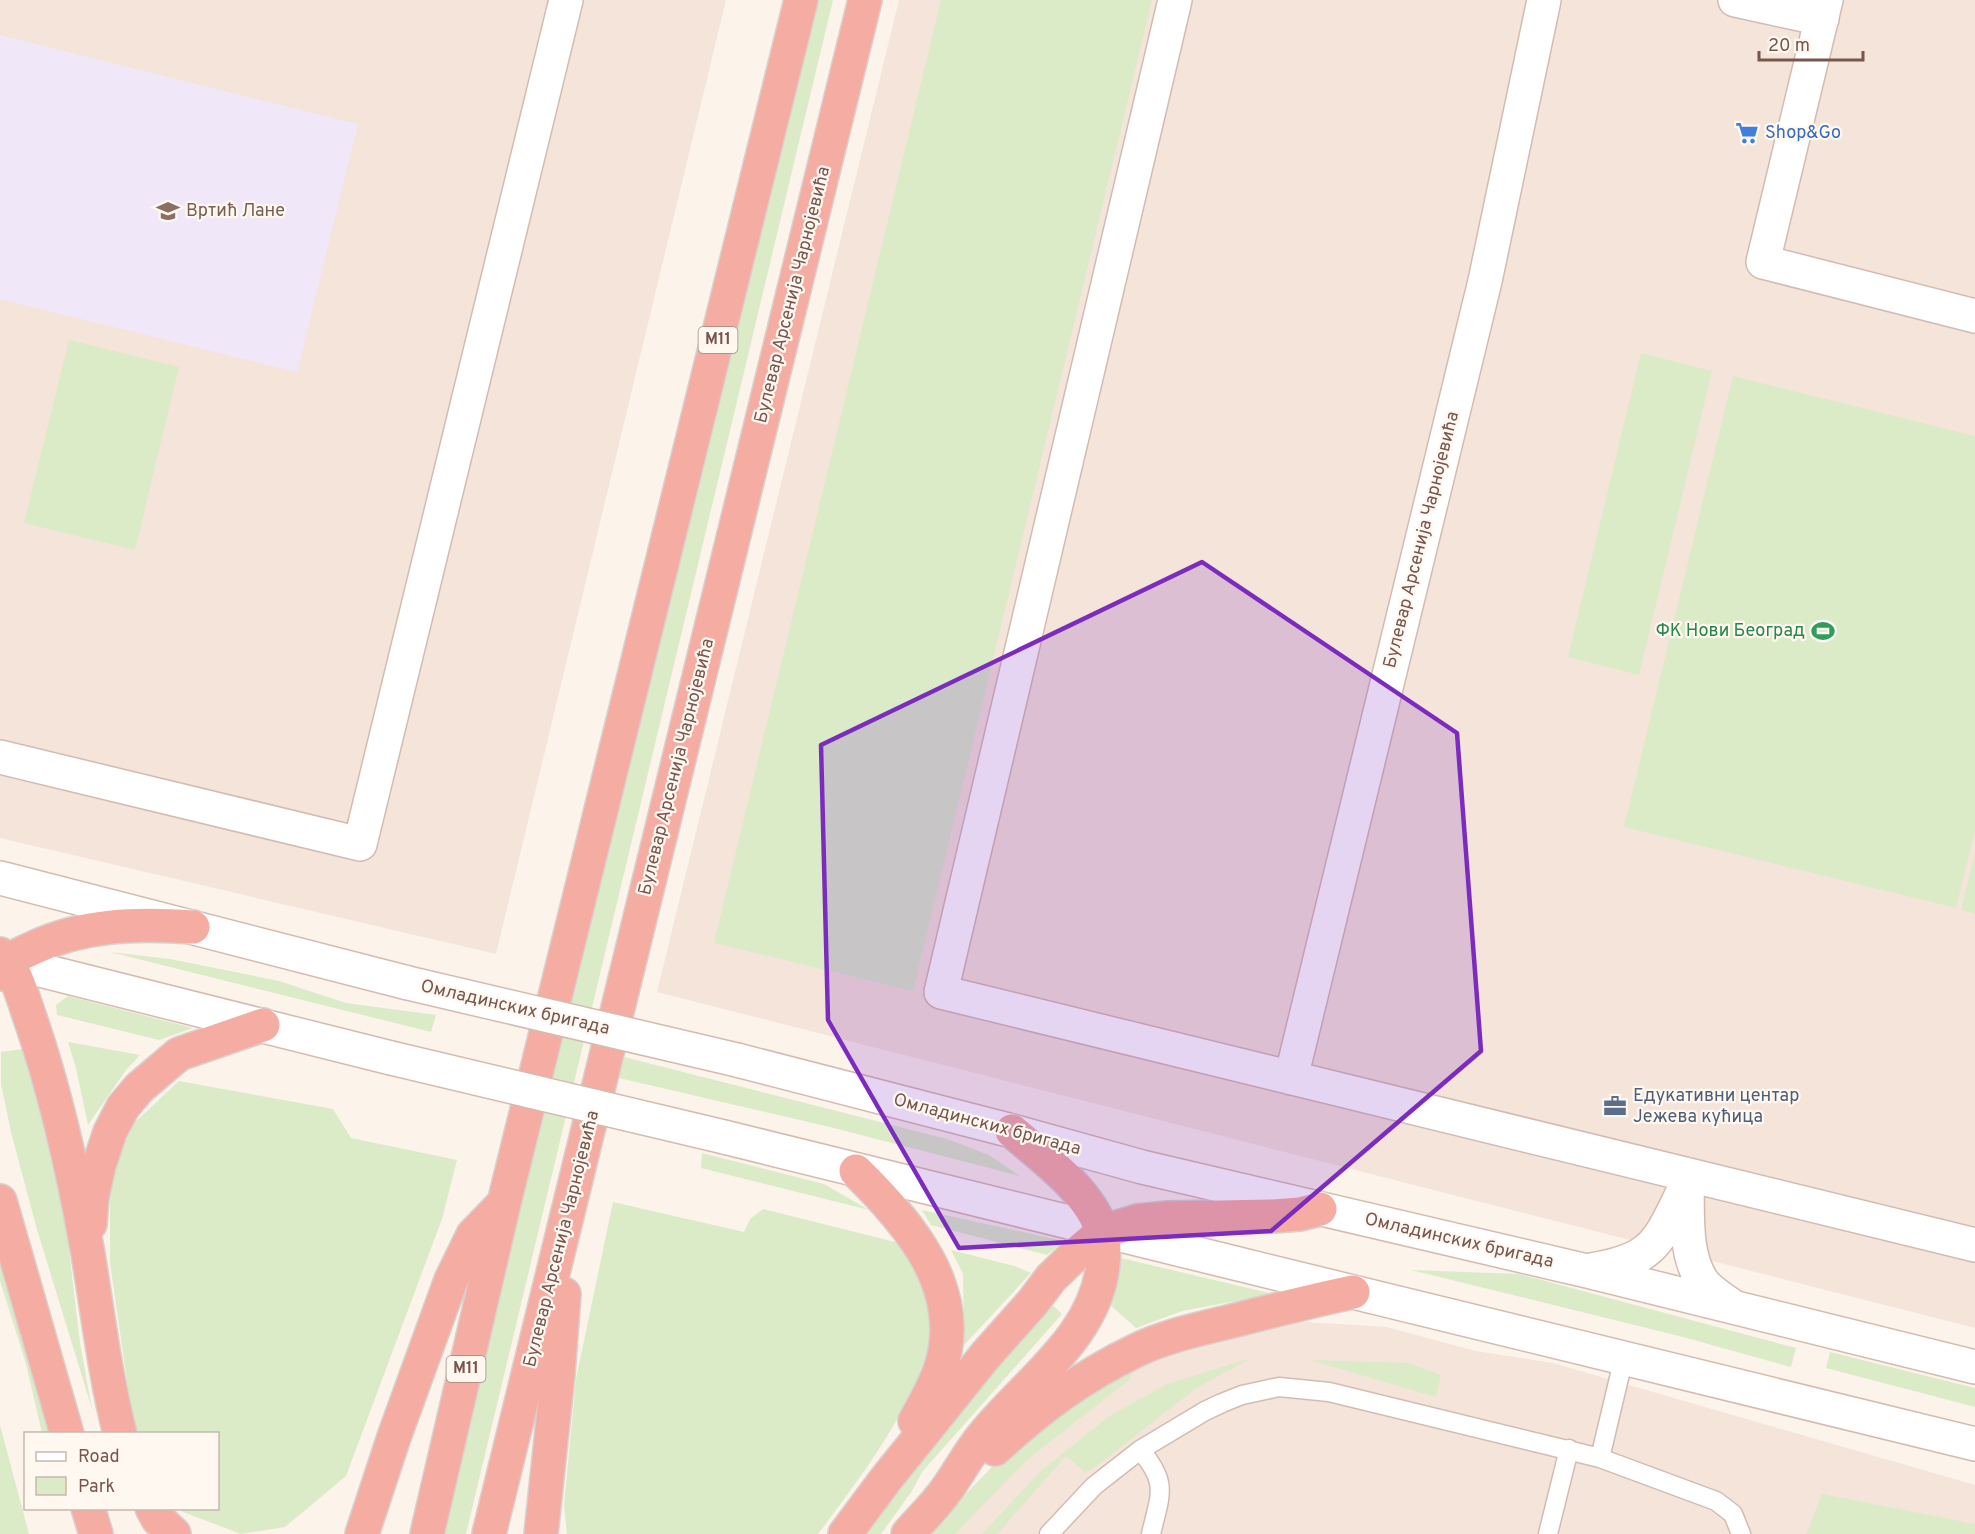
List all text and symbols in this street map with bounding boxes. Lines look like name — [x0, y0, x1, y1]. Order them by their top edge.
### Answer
scale bar — [1759, 24, 1862, 62]
text: 20 m — [1768, 35, 1810, 58]
supermarket icon: Shop&Go — [1734, 120, 1760, 146]
place label: Shop&Go — [1765, 122, 1841, 145]
street label: Булевар Арсенија Чарнојевића — [750, 164, 836, 426]
school or university icon: Вртић Лане — [155, 198, 181, 224]
place label: Вртић Лане — [186, 200, 285, 223]
road number: M11 — [698, 327, 738, 353]
street label: Булевар Арсенија Чарнојевића — [1379, 409, 1465, 671]
sports icon: ФК Нови Београд — [1810, 618, 1836, 644]
place label: ФК Нови Београд — [1656, 620, 1805, 643]
street label: Булевар Арсенија Чарнојевића — [634, 636, 720, 898]
street label: Омладинских бригада — [418, 975, 612, 1041]
place label: Едукативни центар Јежева кућица — [1633, 1085, 1799, 1129]
street label: Омладинских бригада — [891, 1089, 1083, 1161]
office icon: Едукативни центар Јежева кућица — [1602, 1093, 1628, 1119]
street label: Булевар Арсенија Чарнојевића — [519, 1108, 605, 1370]
street label: Омладинских бригада — [1362, 1208, 1556, 1274]
road number: M11 — [446, 1356, 486, 1382]
legend — [24, 1432, 219, 1510]
text: Road — [78, 1446, 120, 1469]
text: Park — [78, 1476, 115, 1499]

